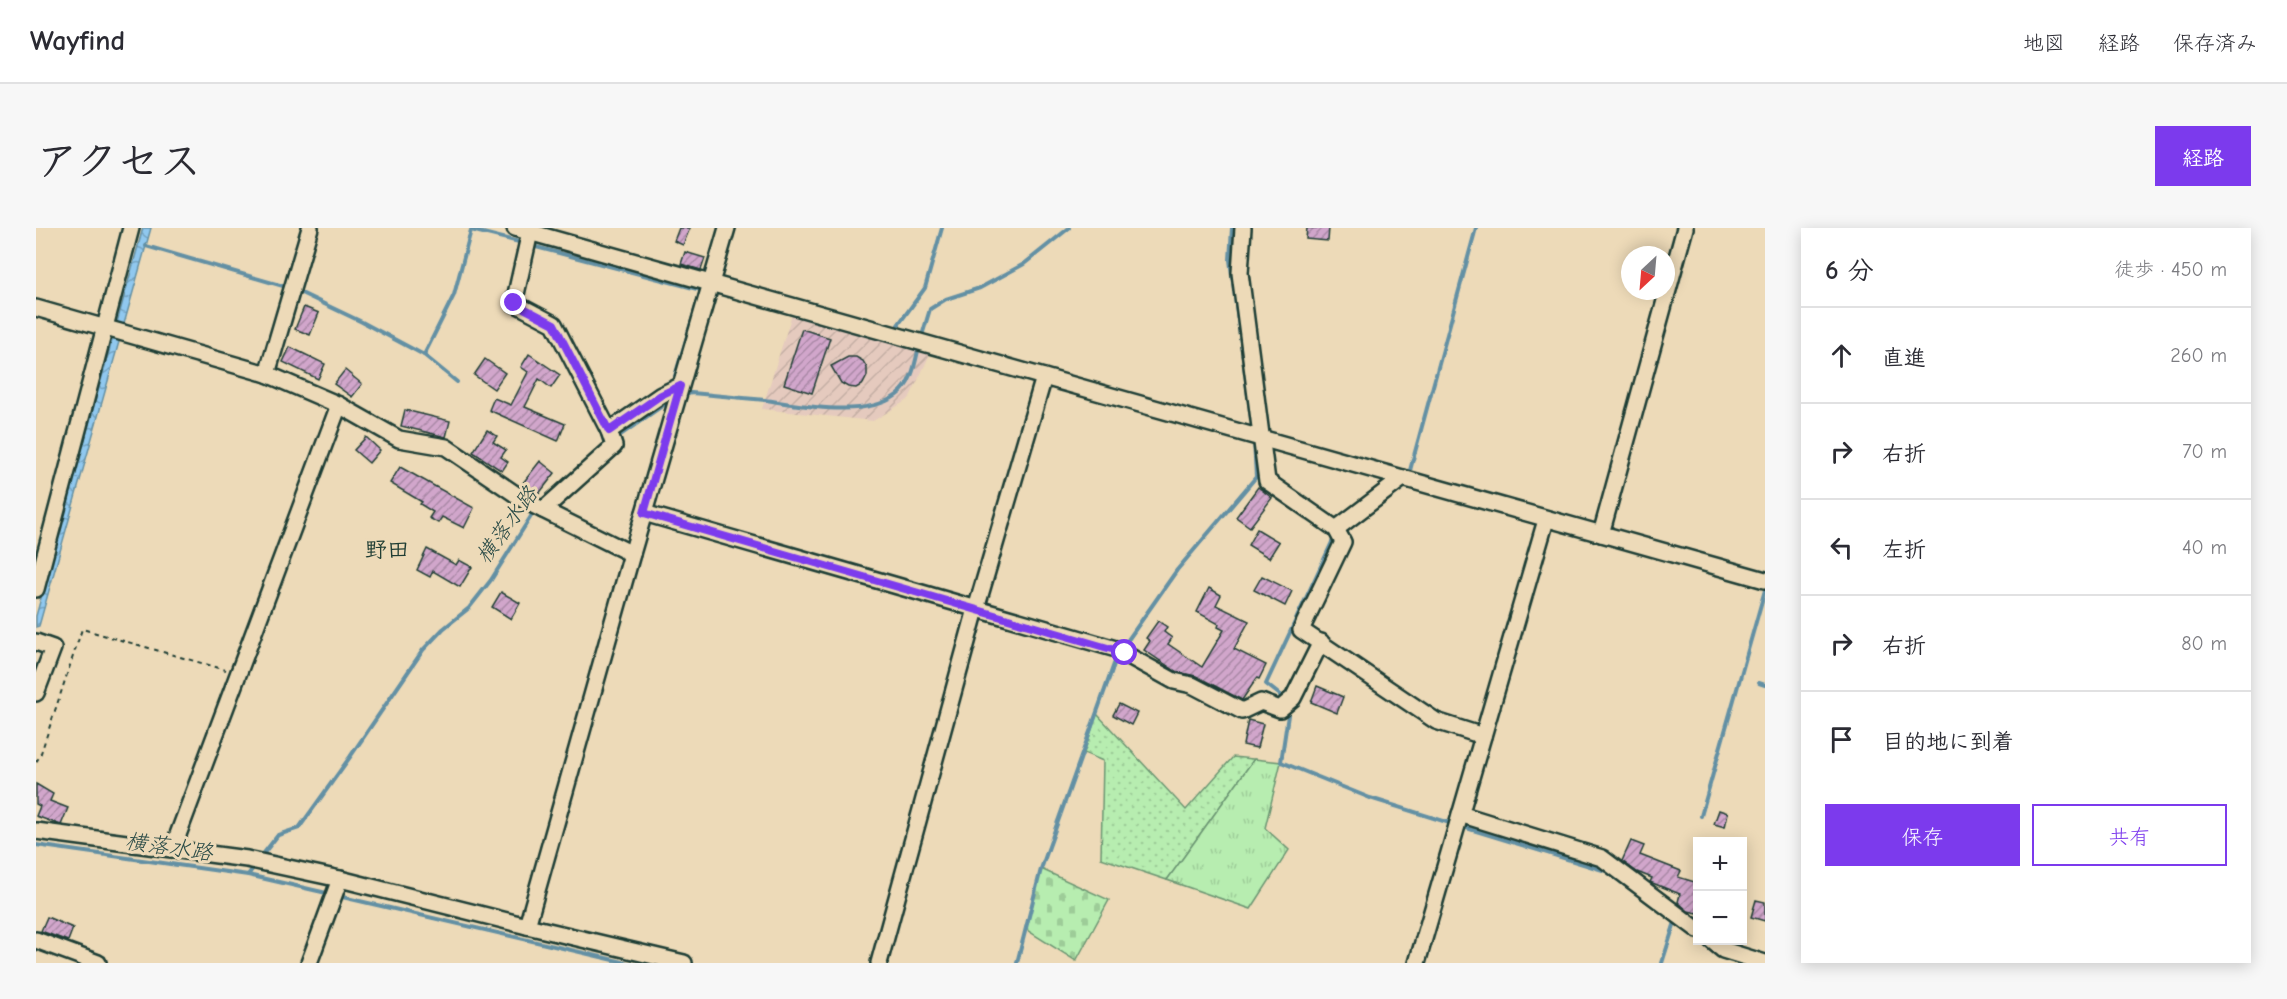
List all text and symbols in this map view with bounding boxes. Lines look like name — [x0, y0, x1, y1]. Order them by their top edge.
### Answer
text: Wayfind — [30, 25, 125, 57]
text: 地図 — [2023, 31, 2065, 55]
text: 経路 — [2098, 31, 2140, 55]
text: 保存済み — [2173, 31, 2257, 55]
button: 経路 — [2155, 126, 2251, 186]
text: アクセス — [36, 137, 201, 186]
north arrow — [1621, 246, 1675, 300]
text: 6 分 — [1825, 256, 1874, 286]
text: 徒歩 · 450 m — [2114, 258, 2227, 281]
route end — [500, 289, 526, 315]
icon: ahead — [1825, 339, 1858, 372]
text: 260 m — [2170, 344, 2227, 367]
text: 直進 — [1882, 345, 1926, 371]
icon: right — [1825, 435, 1858, 468]
text: 70 m — [2182, 440, 2227, 463]
text: 右折 — [1882, 441, 1926, 467]
water label: 横落水路 — [471, 480, 545, 568]
icon: left — [1825, 531, 1858, 564]
text: 40 m — [2182, 536, 2227, 559]
district label: 野田 — [365, 537, 409, 563]
text: 左折 — [1882, 537, 1926, 563]
icon: right — [1825, 627, 1858, 660]
text: 80 m — [2181, 632, 2227, 655]
text: 右折 — [1882, 633, 1926, 659]
route start — [1111, 639, 1137, 665]
icon: arrive — [1825, 723, 1858, 756]
text: 目的地に到着 — [1882, 729, 2014, 755]
button: 保存 — [1825, 804, 2020, 866]
button: 共有 — [2032, 804, 2227, 866]
water label: 横落水路 — [124, 828, 216, 866]
map controls — [1693, 837, 1747, 945]
button: + — [1693, 837, 1747, 891]
button: − — [1693, 891, 1747, 945]

